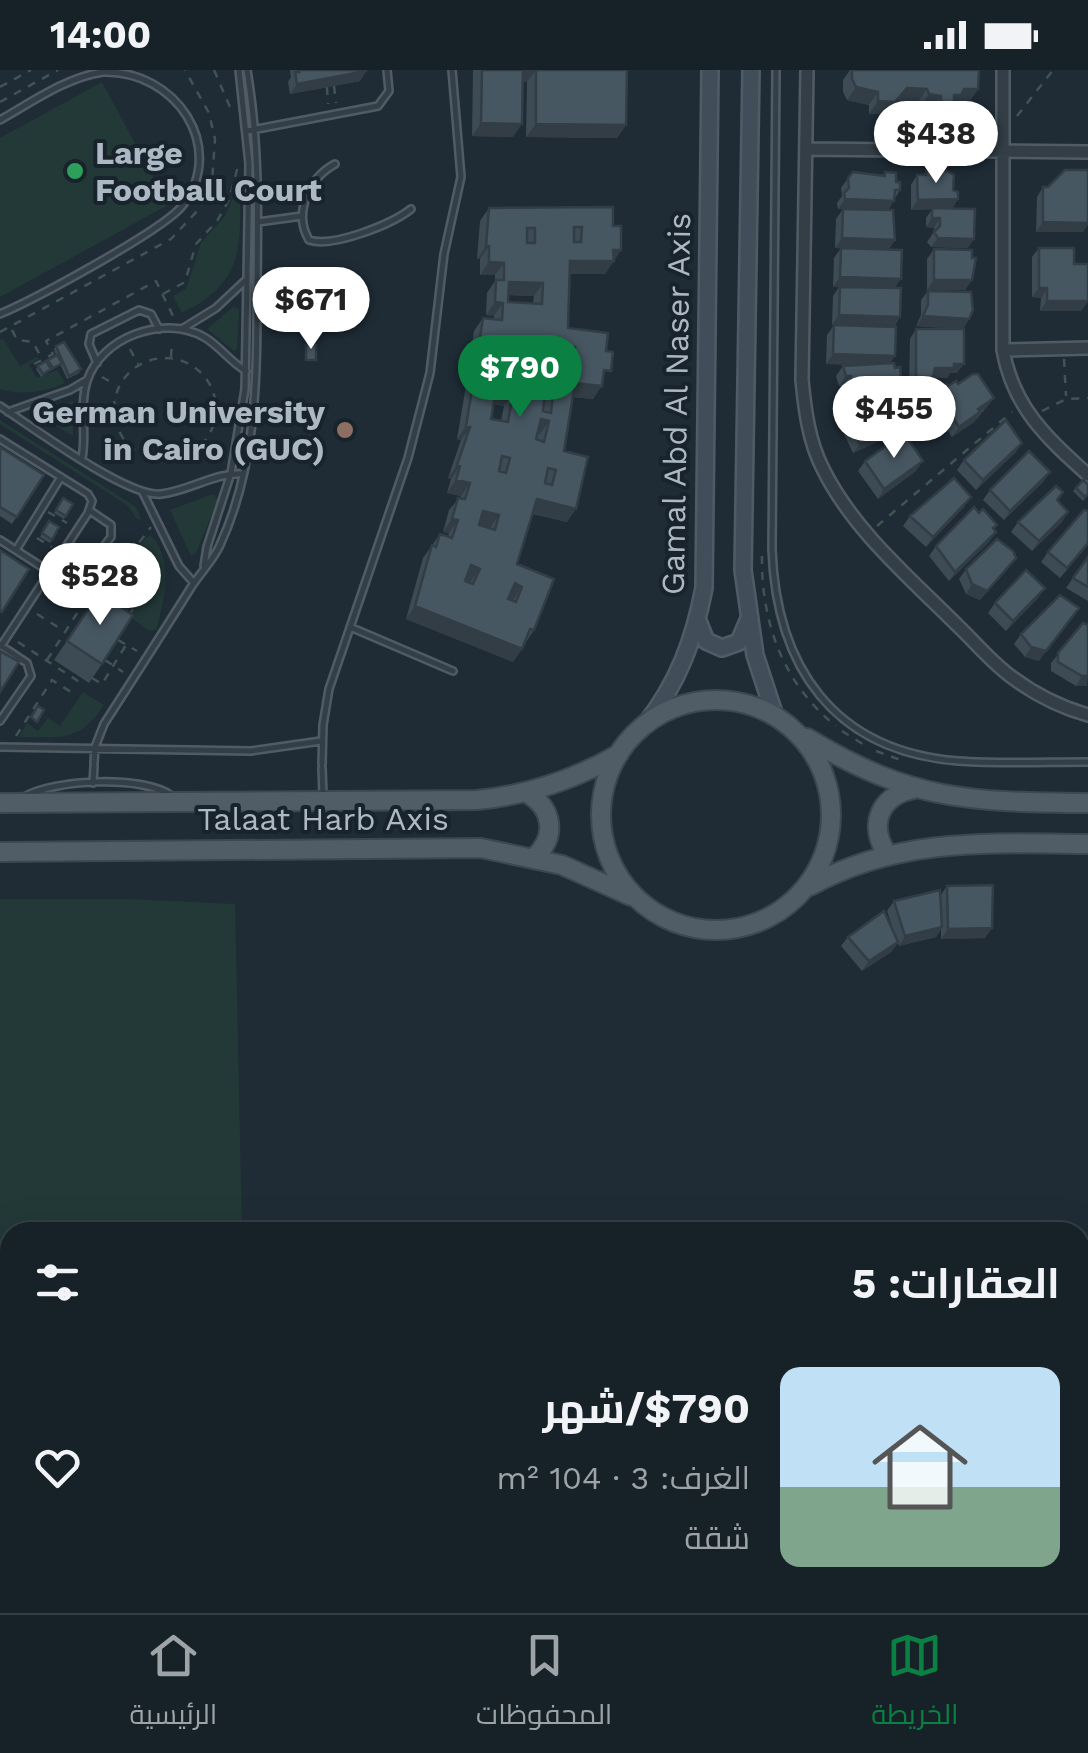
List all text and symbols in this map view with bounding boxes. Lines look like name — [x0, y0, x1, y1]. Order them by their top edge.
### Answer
text: 14:00 — [50, 13, 151, 57]
pin: $438 — [877, 101, 995, 186]
text: $438 — [896, 114, 976, 152]
place label: Large Football Court — [95, 134, 322, 209]
marker: Large Football Court — [64, 160, 86, 182]
street label: Gamal Abd Al Naser Axis — [654, 213, 698, 595]
pin: $671 — [252, 267, 370, 352]
text: $671 — [275, 280, 347, 318]
pin: $790 — [461, 335, 579, 420]
text: $790 — [480, 348, 560, 386]
pin: $455 — [835, 376, 953, 461]
text: $455 — [855, 389, 933, 427]
place label: German University in Cairo (GUC) — [32, 393, 326, 468]
marker: German University in Cairo (GUC) — [334, 419, 356, 441]
pin: $528 — [41, 543, 159, 628]
text: $528 — [61, 556, 139, 594]
street label: Talaat Harb Axis — [197, 800, 449, 838]
icon: filters — [30, 1255, 85, 1310]
text: العقارات: 5 — [852, 1259, 1060, 1308]
text: $790/شهر — [543, 1384, 750, 1433]
icon: home — [860, 1407, 980, 1527]
icon: heart — [30, 1440, 85, 1495]
text: الغرف: 3 · 104 m² — [496, 1459, 750, 1497]
text: شقة — [685, 1519, 750, 1557]
tab: الرئيسية — [129, 1628, 217, 1740]
tab: المحفوظات — [476, 1628, 612, 1740]
tab: الخريطة — [871, 1628, 959, 1740]

